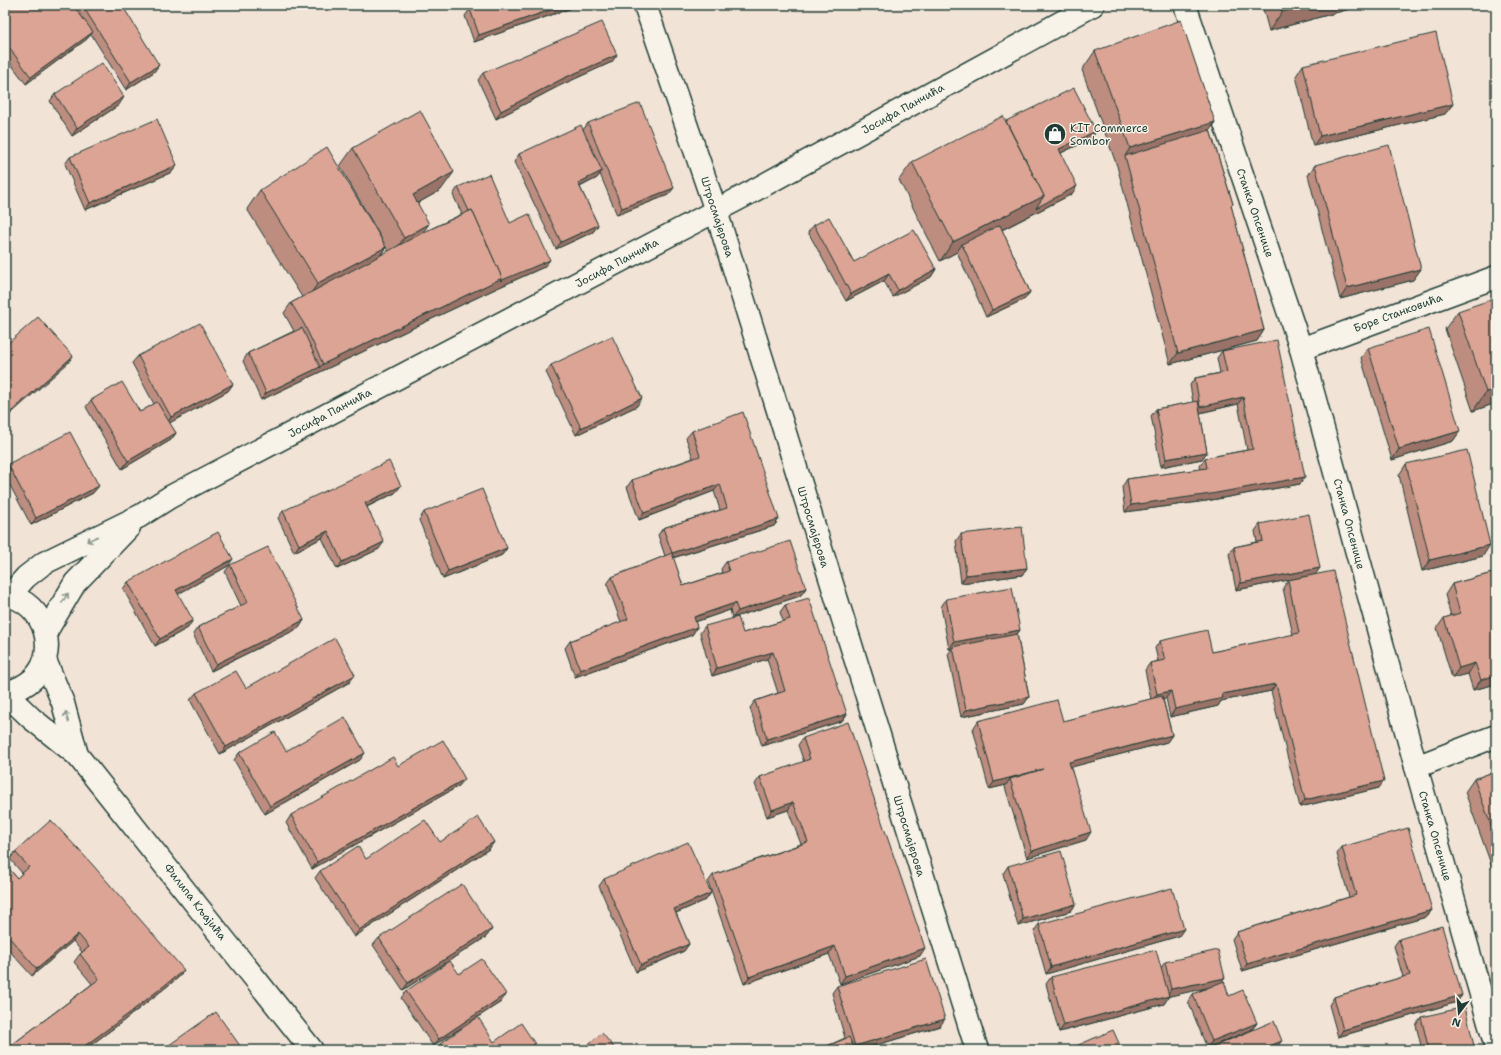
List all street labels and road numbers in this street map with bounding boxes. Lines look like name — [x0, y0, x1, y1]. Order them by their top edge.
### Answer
street label: Јосифа Панчића — [859, 80, 947, 138]
street label: Станка Опсенице — [1233, 166, 1277, 260]
street label: Штросмајерова — [697, 175, 737, 259]
street label: Јосифа Панчића — [573, 235, 661, 291]
street label: Боре Станковића — [1351, 290, 1445, 336]
street label: Јосифа Панчића — [286, 385, 374, 441]
street label: Станка Опсенице — [1330, 477, 1368, 571]
street label: Штросмајерова — [794, 485, 833, 570]
street label: Станка Опсенице — [1415, 789, 1455, 883]
street label: Штросмајерова — [890, 794, 929, 879]
street label: Филипа Кљајића — [160, 861, 230, 943]

